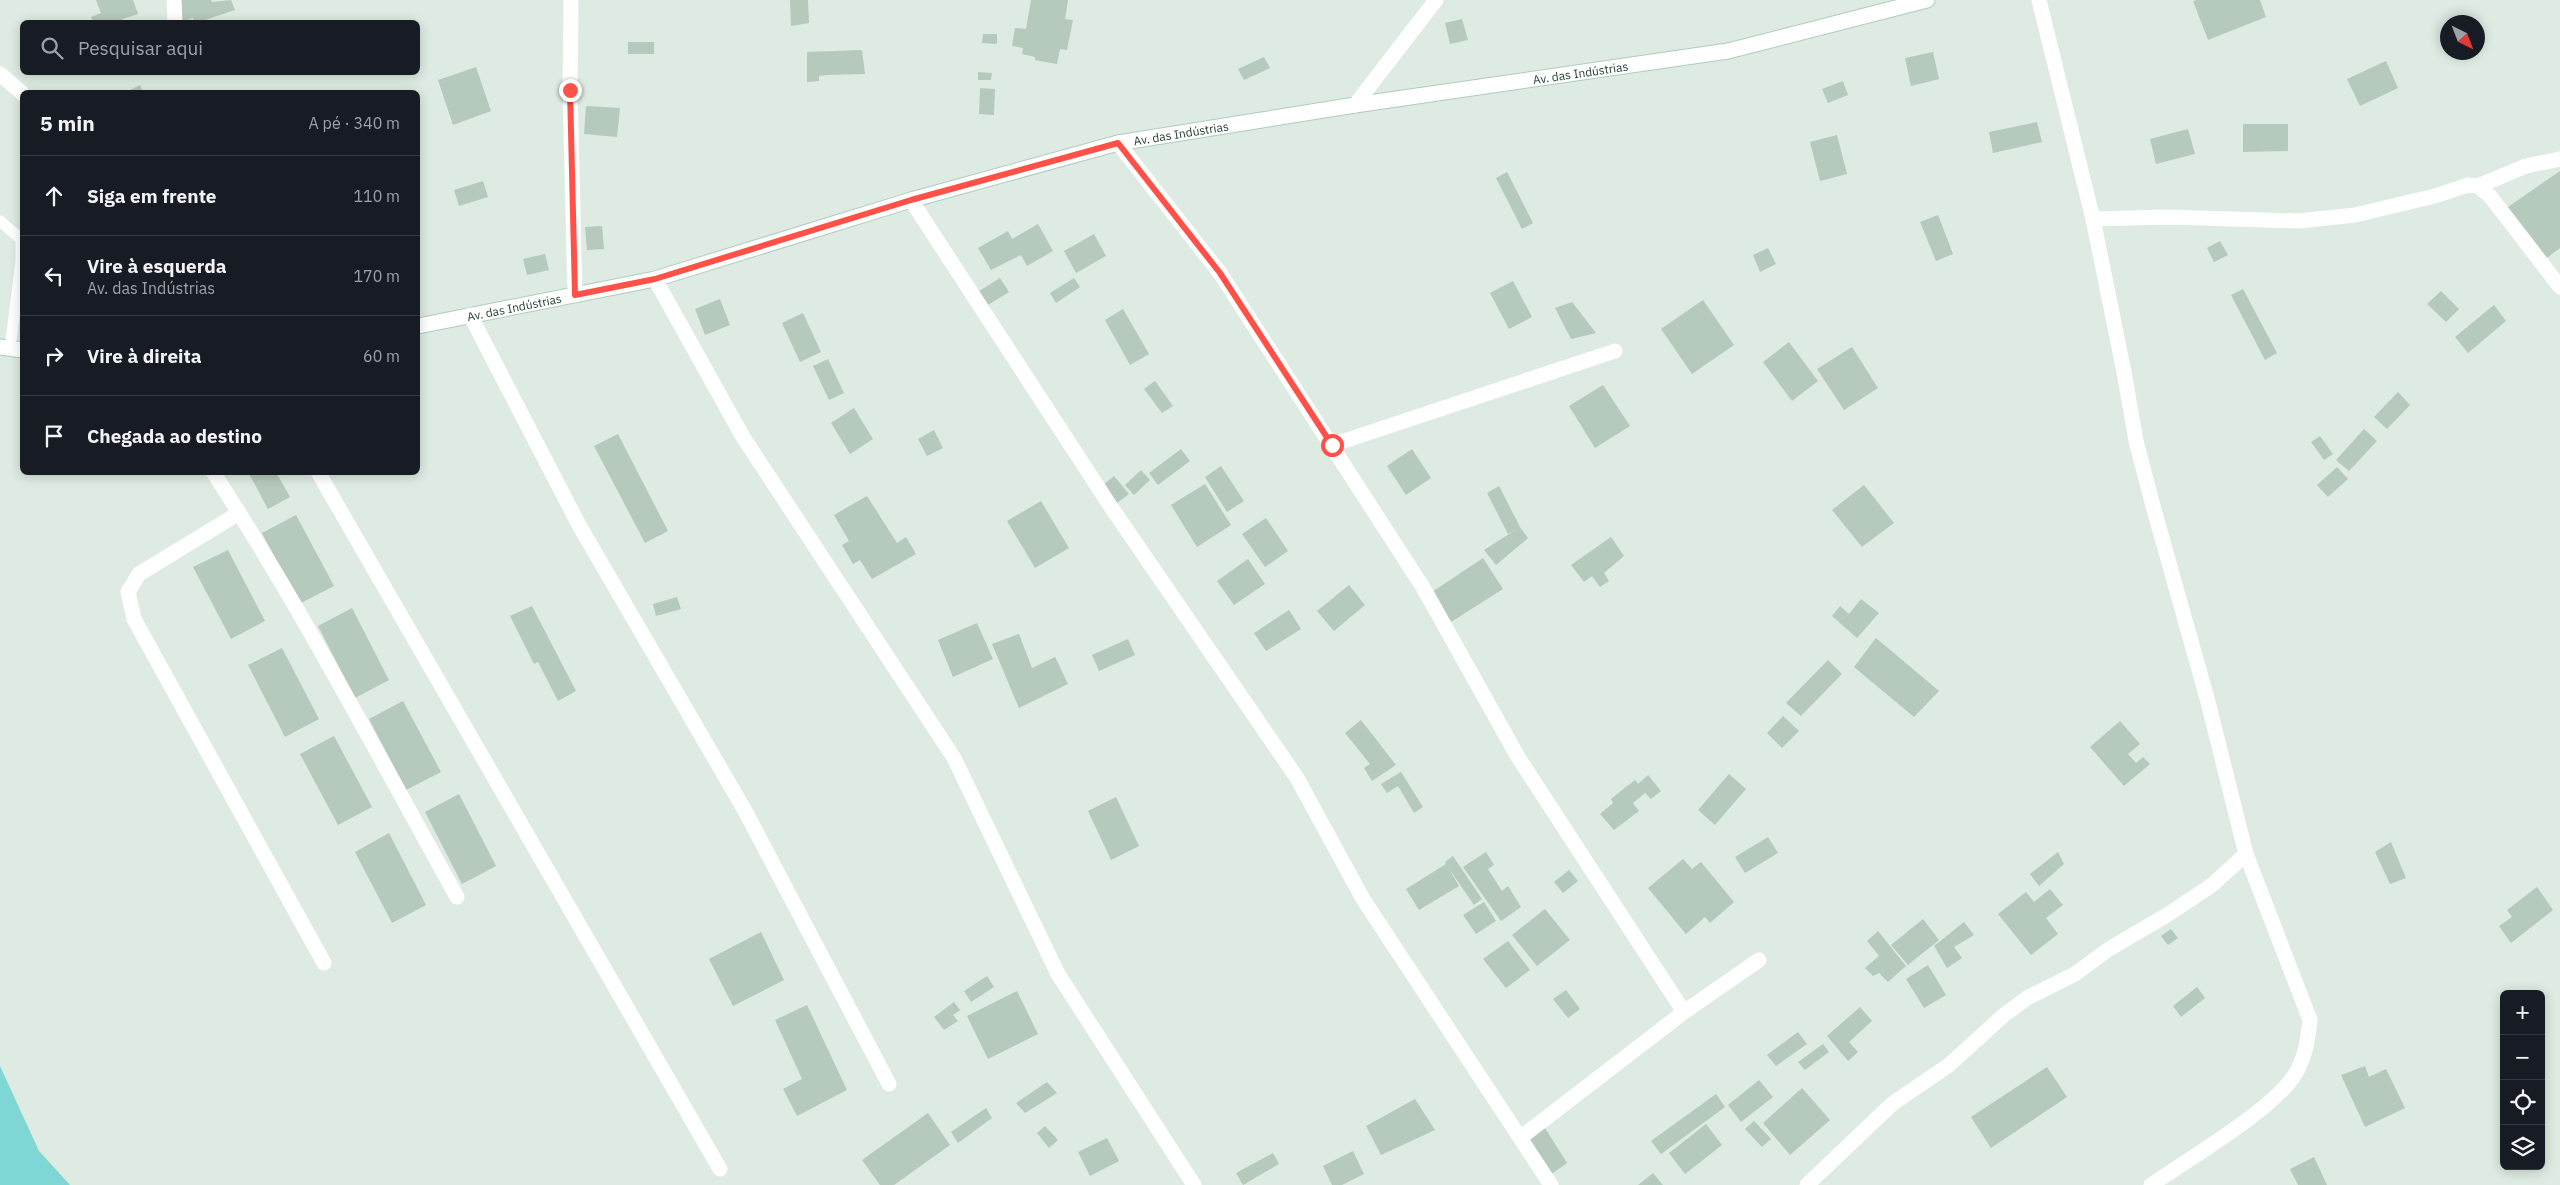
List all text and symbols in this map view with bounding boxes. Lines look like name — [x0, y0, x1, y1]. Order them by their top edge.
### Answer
north arrow — [2440, 15, 2485, 60]
search box — [20, 20, 420, 75]
icon: search — [38, 34, 66, 62]
text: Pesquisar aqui — [78, 36, 203, 60]
street label: Av. das Indústrias — [1532, 58, 1629, 87]
route end — [559, 79, 582, 102]
text: 5 min — [40, 109, 95, 137]
text: A pé · 340 m — [309, 113, 400, 133]
street label: Av. das Indústrias — [1132, 118, 1230, 148]
icon: ahead — [40, 182, 68, 210]
text: Siga em frente — [87, 184, 217, 208]
text: 110 m — [353, 186, 400, 206]
text: Vire à esquerda — [87, 254, 227, 278]
icon: left — [40, 262, 68, 290]
text: 170 m — [353, 266, 400, 286]
text: Av. das Indústrias — [87, 278, 215, 298]
street label: Av. das Indústrias — [466, 290, 563, 324]
icon: right — [40, 342, 68, 370]
text: Vire à direita — [87, 344, 202, 368]
text: 60 m — [363, 346, 400, 366]
icon: arrive — [40, 422, 68, 450]
text: Chegada ao destino — [87, 424, 262, 448]
route start — [1321, 434, 1344, 457]
map controls — [2500, 990, 2545, 1170]
button: + — [2500, 990, 2545, 1035]
button: − — [2500, 1035, 2545, 1080]
button: locate — [2500, 1080, 2545, 1125]
button: layers — [2500, 1125, 2545, 1170]

